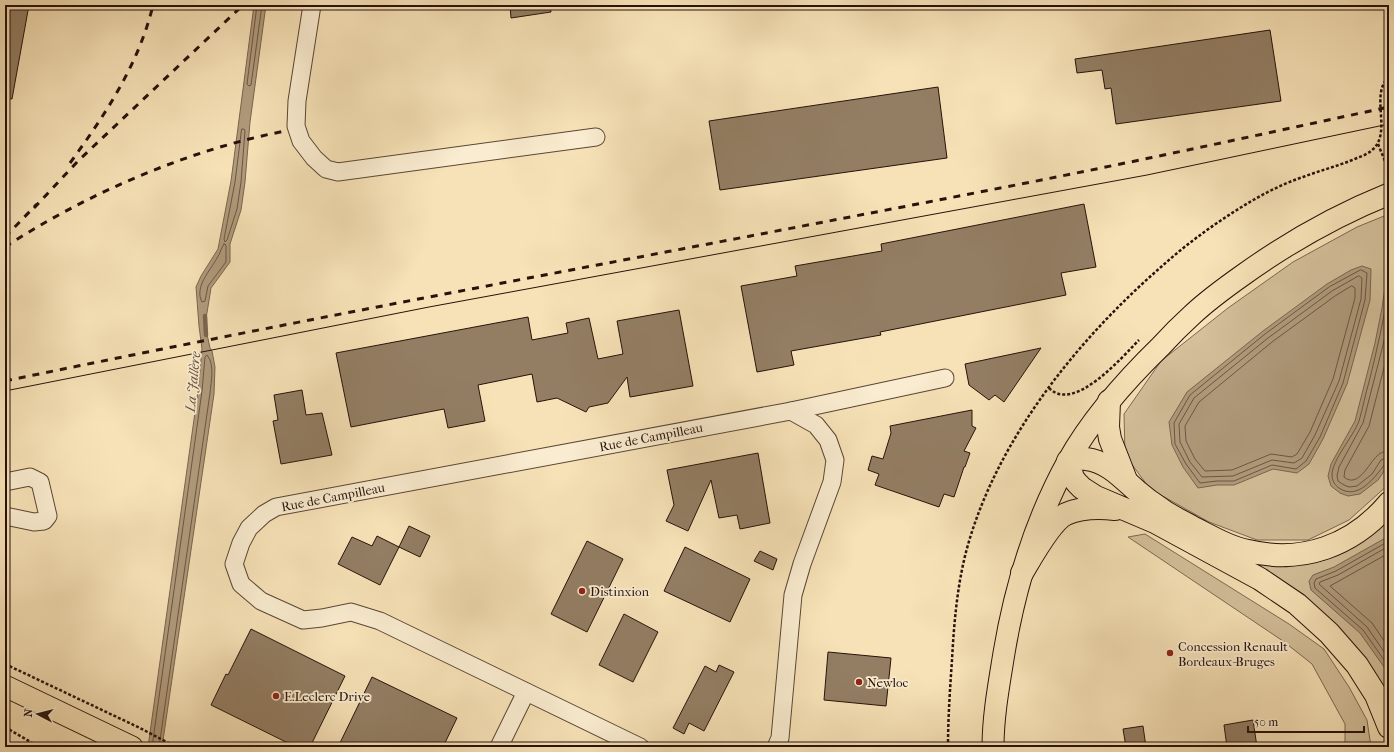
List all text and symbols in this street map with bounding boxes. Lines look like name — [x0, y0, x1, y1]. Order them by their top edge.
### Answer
water label: La Jallère — [182, 351, 204, 414]
street label: Rue de Campilleau — [598, 419, 705, 454]
street label: Rue de Campilleau — [280, 479, 387, 514]
place label: Distinxion — [590, 584, 650, 599]
marker: Distinxion — [577, 586, 587, 596]
place label: Concession Renault Bordeaux-Bruges — [1178, 639, 1288, 669]
marker: Concession Renault Bordeaux-Bruges — [1165, 648, 1175, 658]
place label: Newloc — [867, 675, 909, 690]
marker: Newloc — [854, 677, 864, 687]
place label: E.Leclerc Drive — [284, 689, 371, 704]
marker: E.Leclerc Drive — [271, 691, 281, 701]
north arrow — [18, 694, 58, 734]
text: N — [22, 707, 36, 718]
scale bar — [1248, 708, 1364, 734]
text: 50 m — [1254, 715, 1278, 729]

